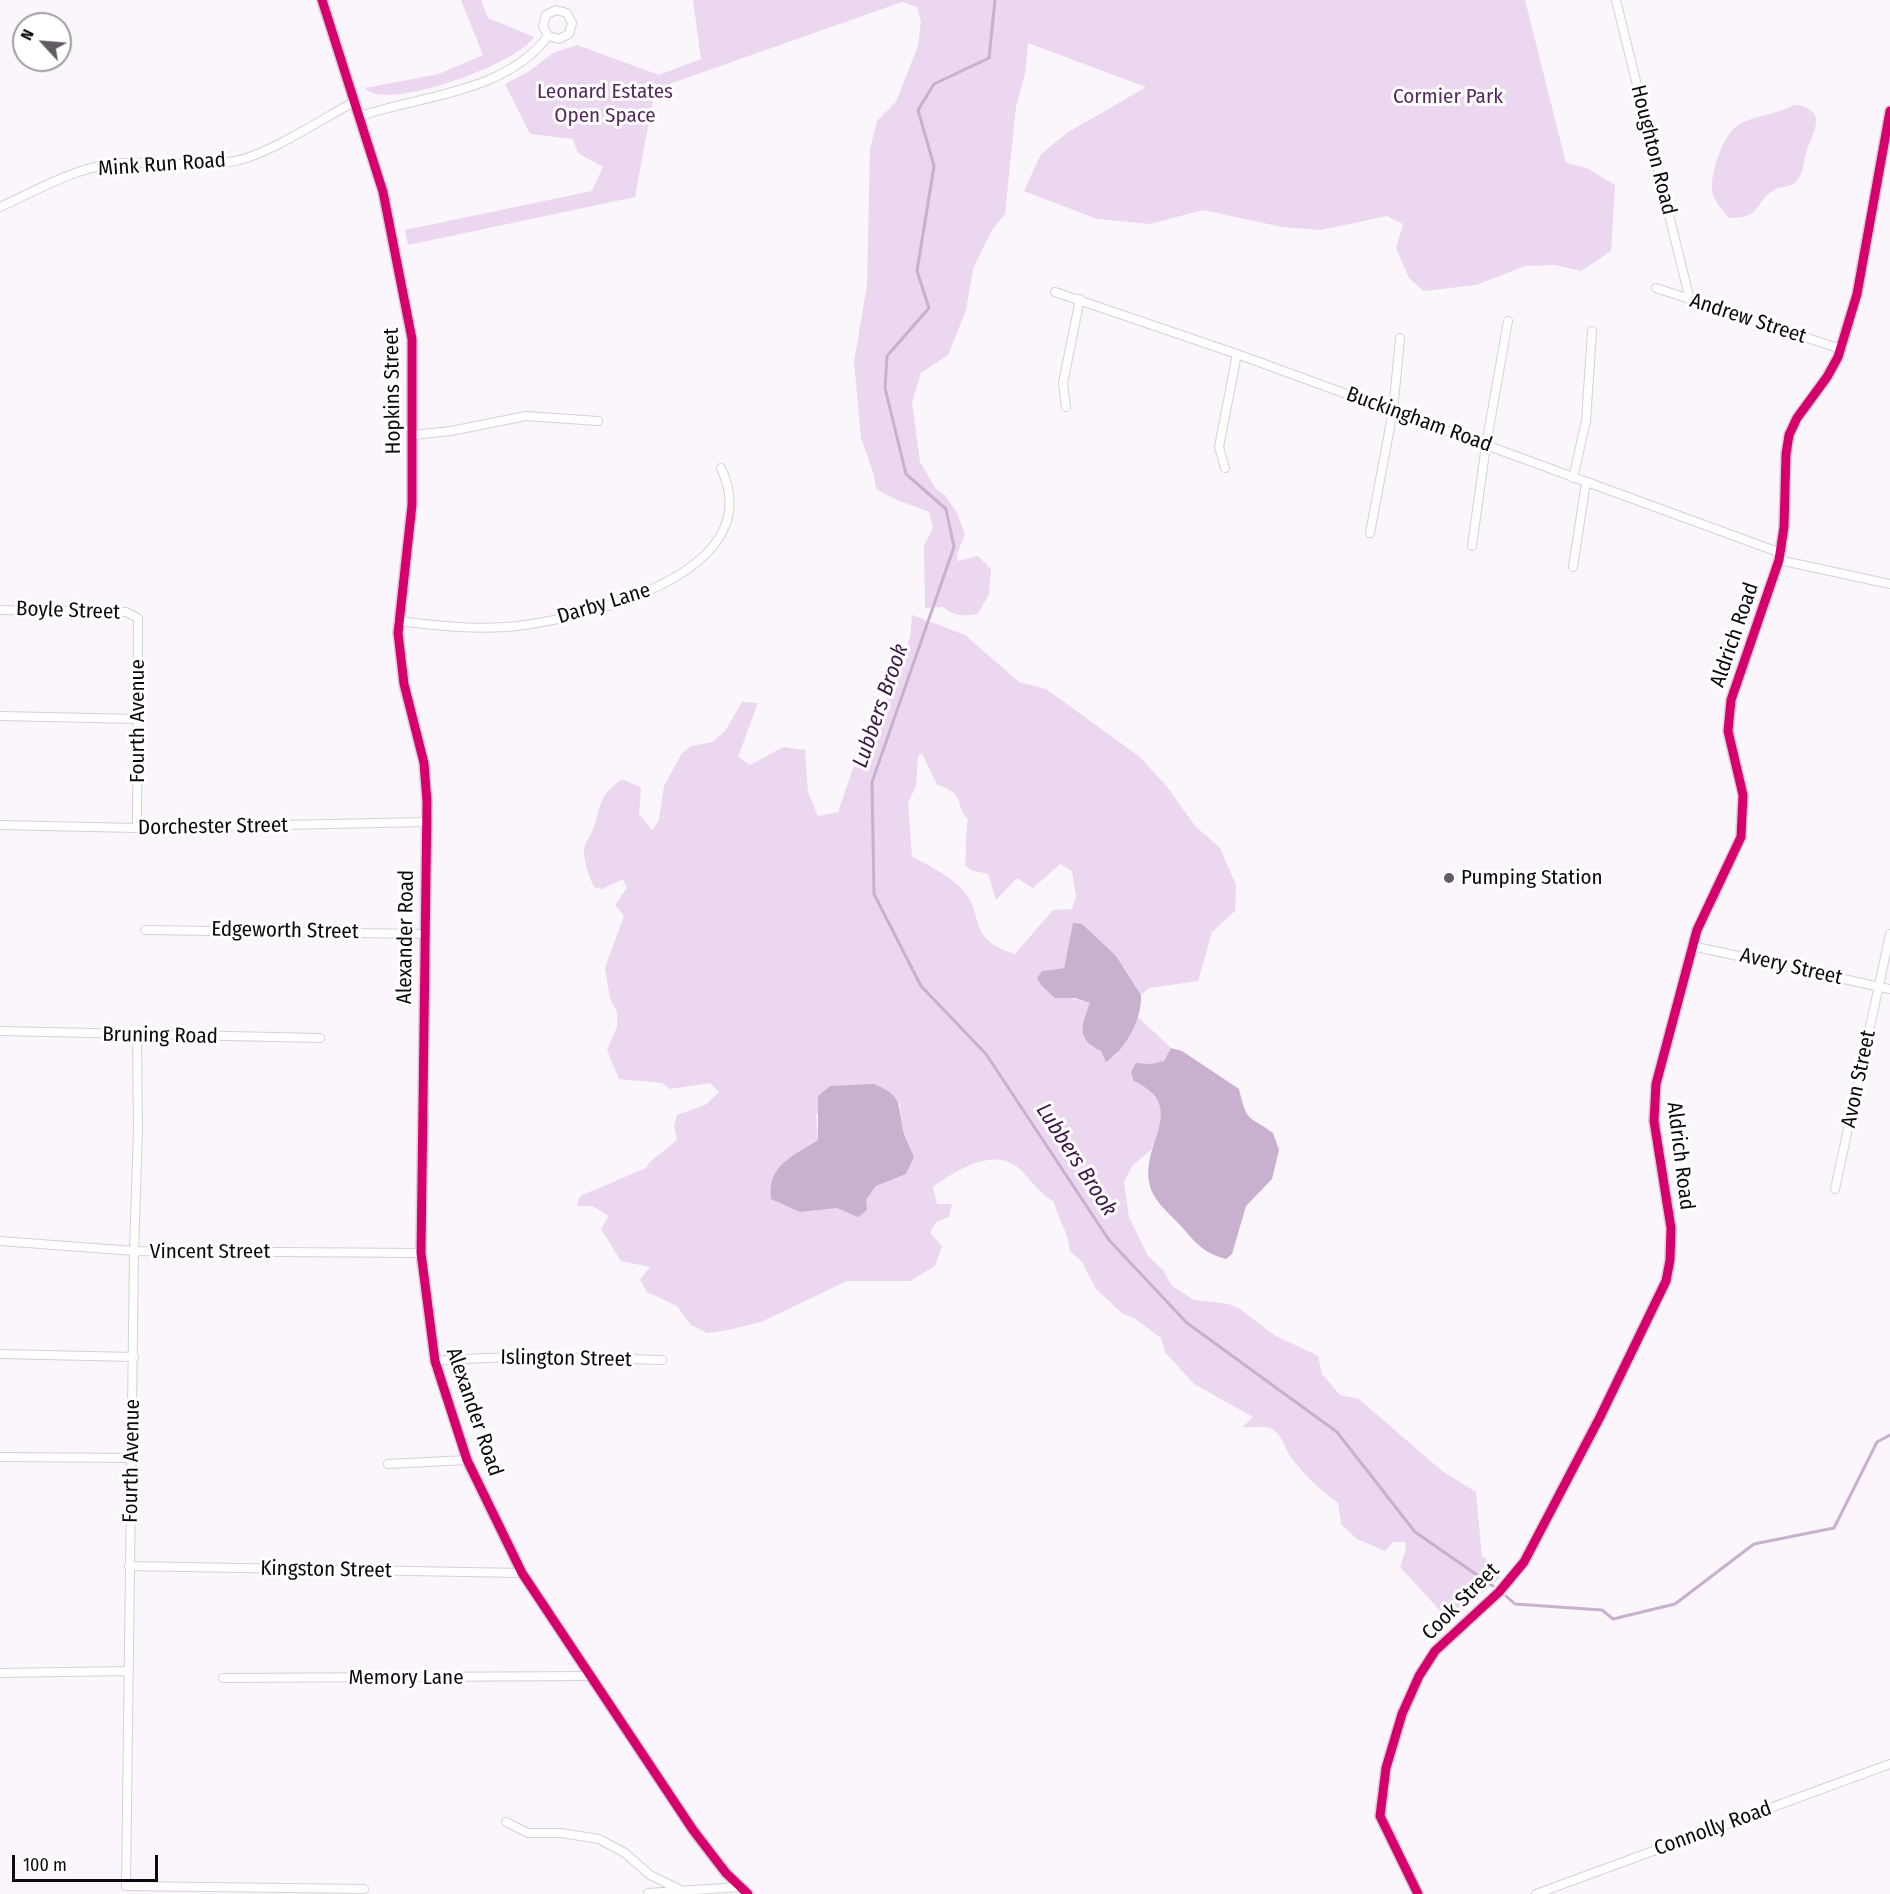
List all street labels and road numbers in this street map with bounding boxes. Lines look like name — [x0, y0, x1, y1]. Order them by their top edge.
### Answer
street label: Houghton Road — [1625, 83, 1681, 217]
street label: Mink Run Road — [97, 148, 227, 182]
street label: Andrew Street — [1687, 288, 1809, 350]
street label: Hopkins Street — [379, 327, 407, 455]
street label: Buckingham Road — [1343, 382, 1495, 458]
street label: Darby Lane — [554, 578, 654, 630]
street label: Aldrich Road — [1705, 579, 1765, 691]
street label: Boyle Street — [15, 597, 121, 625]
street label: Fourth Avenue — [125, 659, 151, 783]
street label: Dorchester Street — [138, 813, 288, 841]
street label: Alexander Road — [392, 870, 420, 1004]
street label: Edgeworth Street — [211, 917, 359, 945]
street label: Avery Street — [1738, 943, 1844, 991]
street label: Bruning Road — [102, 1022, 218, 1050]
street label: Avon Street — [1836, 1028, 1882, 1130]
street label: Aldrich Road — [1661, 1100, 1699, 1212]
street label: Vincent Street — [150, 1239, 270, 1265]
street label: Alexander Road — [440, 1344, 508, 1480]
street label: Islington Street — [500, 1345, 632, 1373]
street label: Fourth Avenue — [118, 1399, 146, 1523]
street label: Kingston Street — [260, 1556, 392, 1584]
street label: Cook Street — [1417, 1558, 1505, 1646]
street label: Memory Lane — [348, 1665, 464, 1691]
street label: Connolly Road — [1651, 1796, 1775, 1862]

